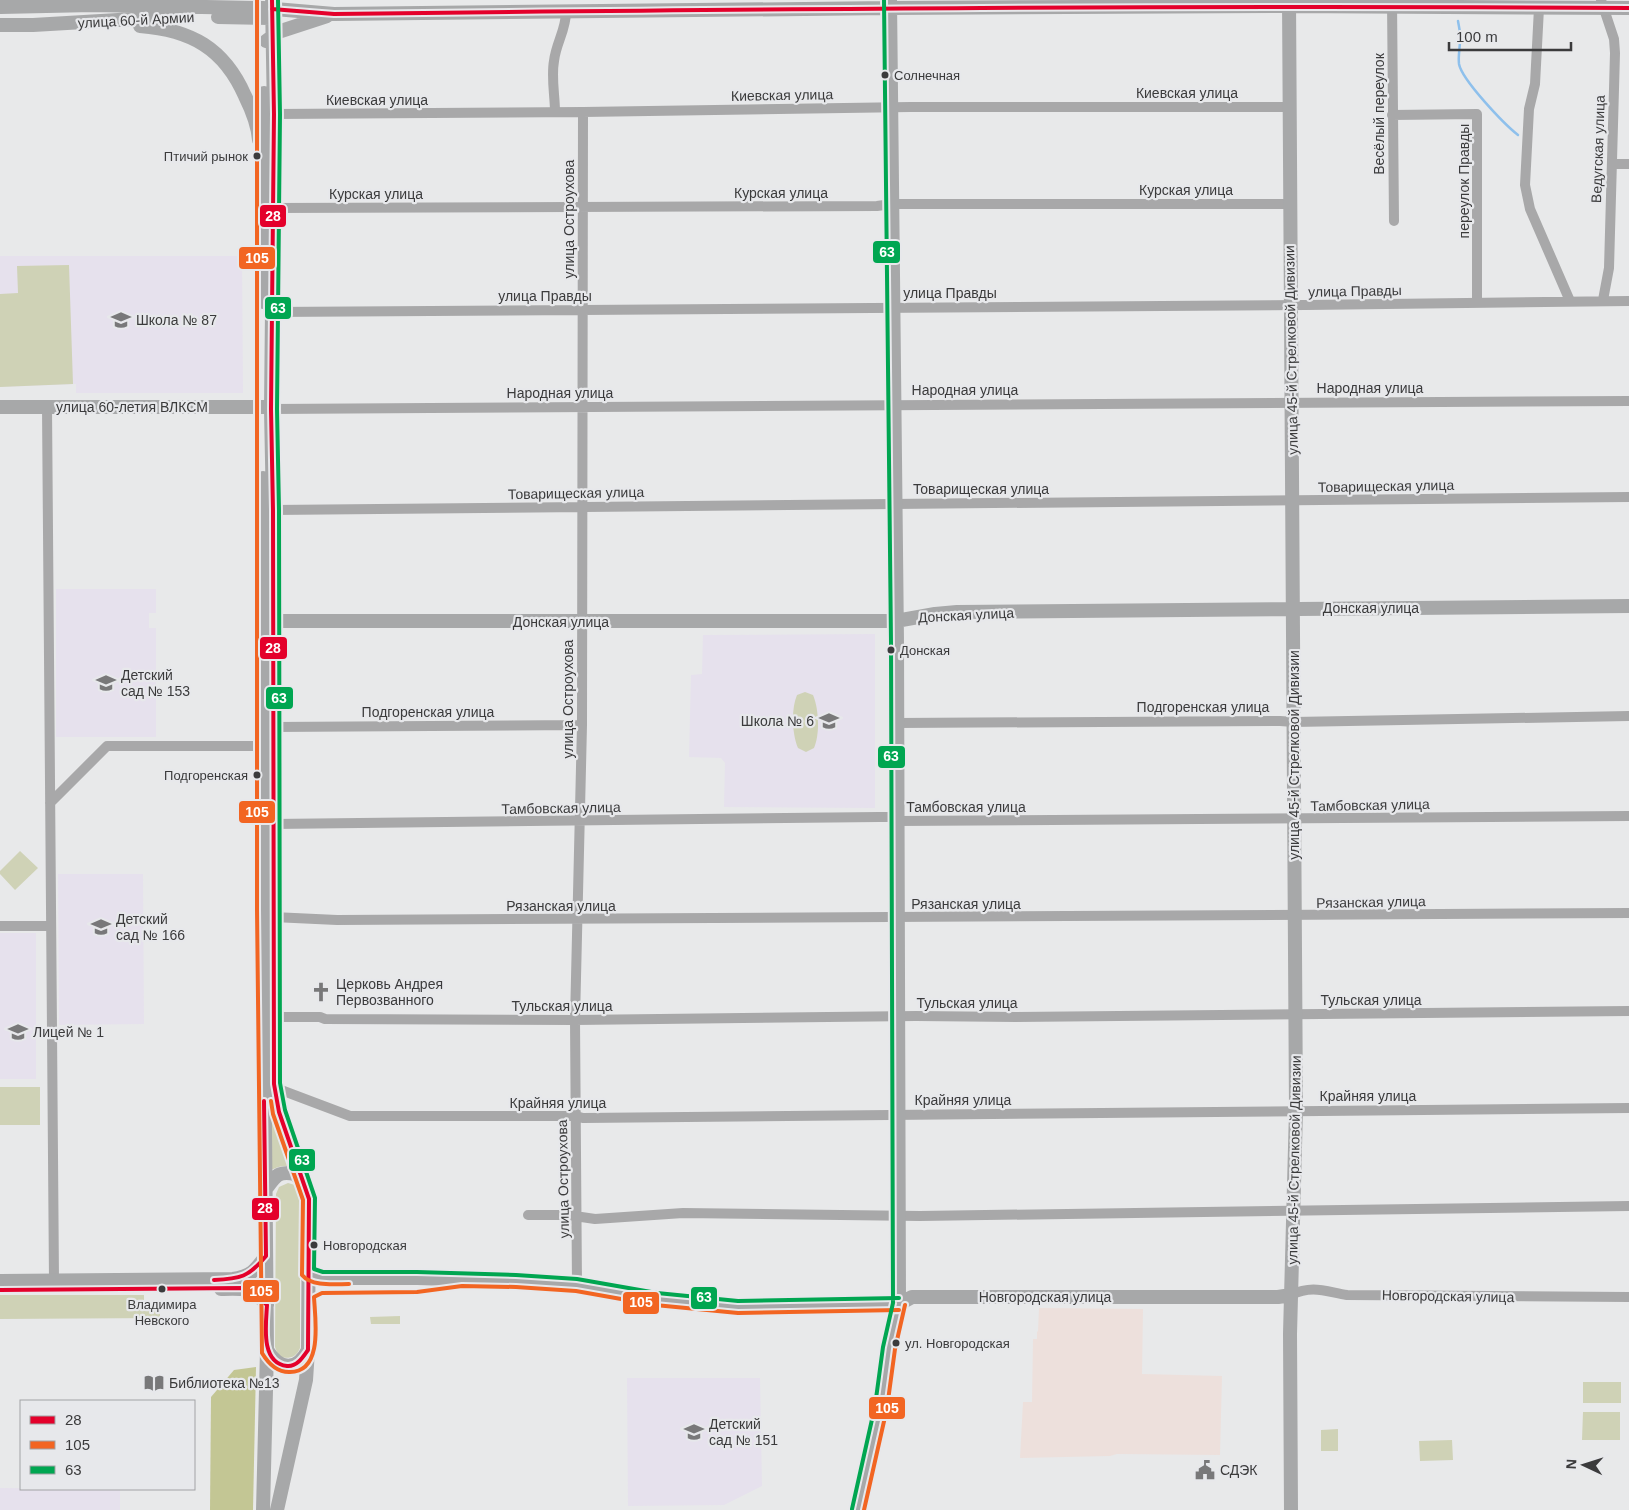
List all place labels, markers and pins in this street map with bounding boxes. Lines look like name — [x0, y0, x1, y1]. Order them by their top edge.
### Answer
place label: Солнечная — [894, 68, 960, 83]
marker: Солнечная — [880, 70, 890, 80]
place label: Птичий рынок — [164, 149, 248, 164]
marker: Птичий рынок — [252, 151, 262, 161]
school or university icon: Школа № 87 — [110, 309, 132, 331]
place label: Школа № 87 — [136, 312, 217, 328]
place label: Донская — [900, 643, 950, 658]
marker: Донская — [886, 645, 896, 655]
place label: Детский сад № 153 — [121, 667, 190, 699]
school or university icon: Детский сад № 153 — [95, 672, 117, 694]
school or university icon: Школа № 6 — [818, 710, 840, 732]
place label: Школа № 6 — [741, 713, 814, 729]
place label: Подгоренская — [164, 768, 248, 783]
marker: Подгоренская — [252, 770, 262, 780]
place label: Детский сад № 166 — [116, 911, 185, 943]
school or university icon: Детский сад № 166 — [90, 916, 112, 938]
place label: Церковь Андрея Первозванного — [336, 976, 443, 1008]
church icon: Церковь Андрея Первозванного — [310, 981, 332, 1003]
school or university icon: Лицей № 1 — [7, 1021, 29, 1043]
place label: Лицей № 1 — [33, 1024, 104, 1040]
place label: Новгородская — [323, 1238, 407, 1253]
marker: Новгородская — [309, 1240, 319, 1250]
marker: Владимира Невского — [157, 1284, 167, 1294]
place label: Владимира Невского — [128, 1297, 197, 1328]
place label: ул. Новгородская — [905, 1336, 1010, 1351]
marker: ул. Новгородская — [891, 1338, 901, 1348]
library icon: Библиотека №13 — [143, 1372, 165, 1394]
place label: Библиотека №13 — [169, 1375, 280, 1391]
place label: Детский сад № 151 — [709, 1416, 778, 1448]
school or university icon: Детский сад № 151 — [683, 1421, 705, 1443]
public building icon: СДЭК — [1194, 1459, 1216, 1481]
place label: СДЭК — [1220, 1462, 1258, 1478]

